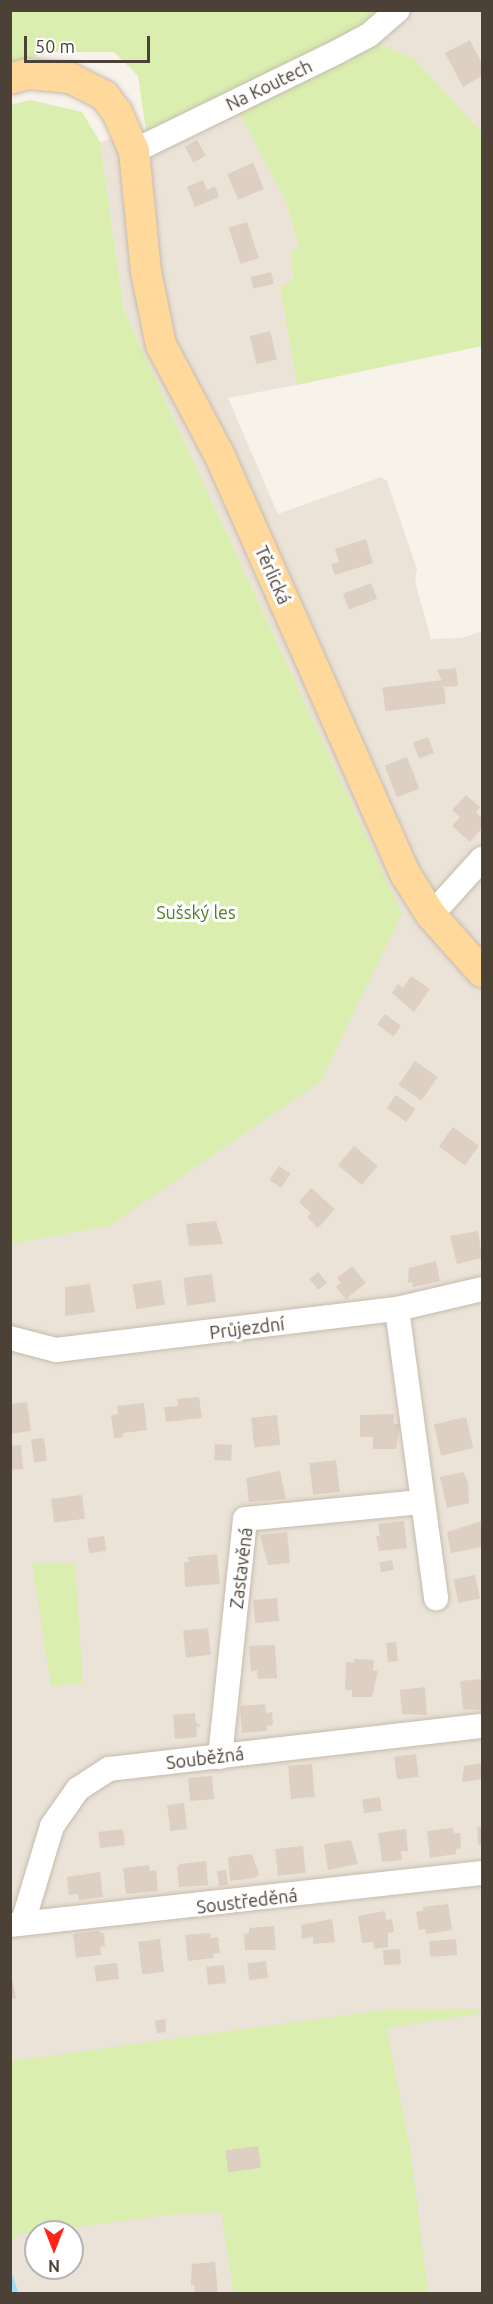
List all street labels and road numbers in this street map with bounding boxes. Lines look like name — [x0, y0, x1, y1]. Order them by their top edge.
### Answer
street label: Na Koutech — [222, 55, 316, 115]
street label: Těrlická — [251, 542, 295, 608]
street label: Průjezdní — [208, 1313, 286, 1343]
street label: Zastavěná — [225, 1526, 257, 1610]
street label: Souběžná — [165, 1742, 245, 1774]
street label: Soustředěná — [195, 1884, 299, 1918]

